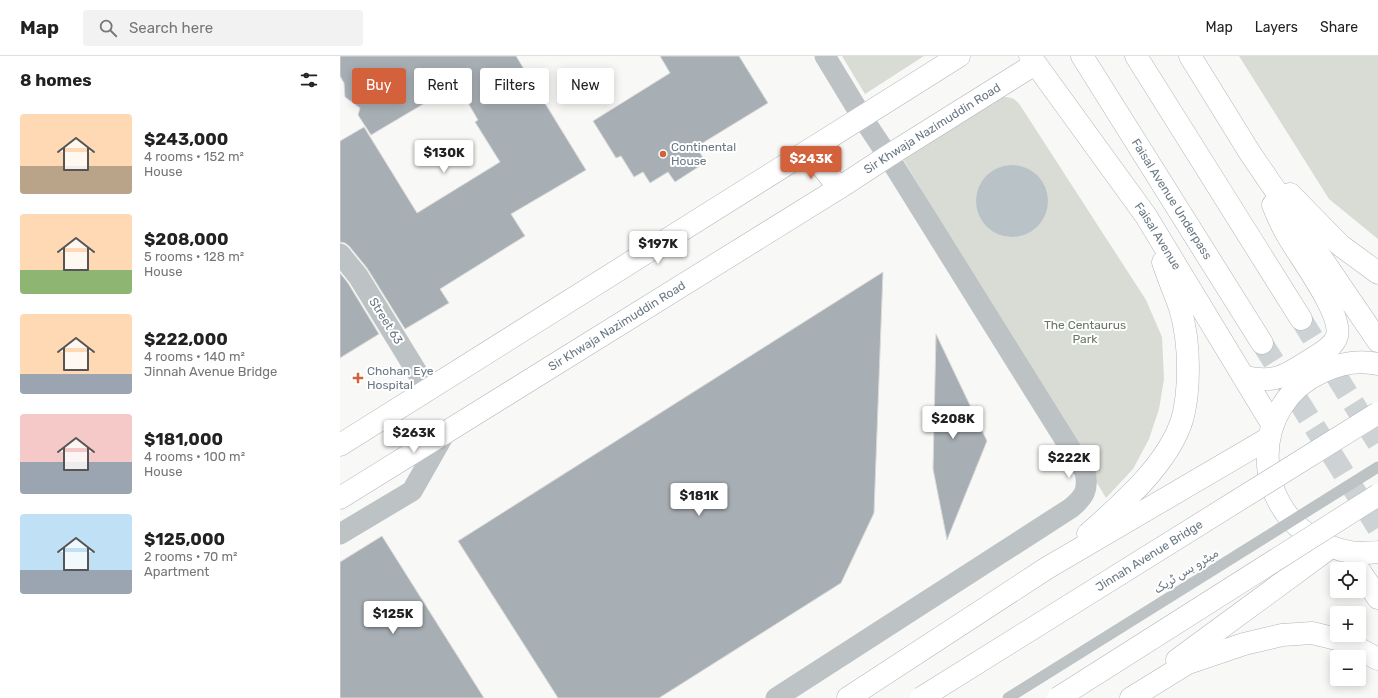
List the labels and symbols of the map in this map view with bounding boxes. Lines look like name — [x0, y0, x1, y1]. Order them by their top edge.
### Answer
street label: Sir Khwaja Nazimuddin Road — [861, 80, 1003, 177]
street label: Faisal Avenue Underpass — [1129, 136, 1215, 262]
pin: $130K — [416, 140, 472, 174]
place label: Continental House — [671, 140, 736, 168]
pin: $243K — [783, 146, 839, 180]
marker: Continental House — [658, 149, 668, 159]
street label: Faisal Avenue — [1130, 200, 1184, 272]
pin: $197K — [630, 231, 686, 265]
street label: Sir Khwaja Nazimuddin Road — [546, 278, 688, 374]
street label: Street 63 — [366, 295, 406, 347]
park label: The Centaurus Park — [1044, 318, 1126, 346]
place label: Chohan Eye Hospital — [367, 364, 434, 392]
marker: Chohan Eye Hospital — [352, 372, 364, 384]
pin: $208K — [925, 406, 981, 440]
pin: $263K — [386, 420, 442, 454]
pin: $222K — [1041, 445, 1097, 479]
pin: $181K — [671, 483, 727, 517]
street label: Jinnah Avenue Bridge — [1093, 517, 1205, 594]
street label: میٹرو بس ٹریک — [1151, 545, 1222, 597]
pin: $125K — [365, 601, 421, 635]

